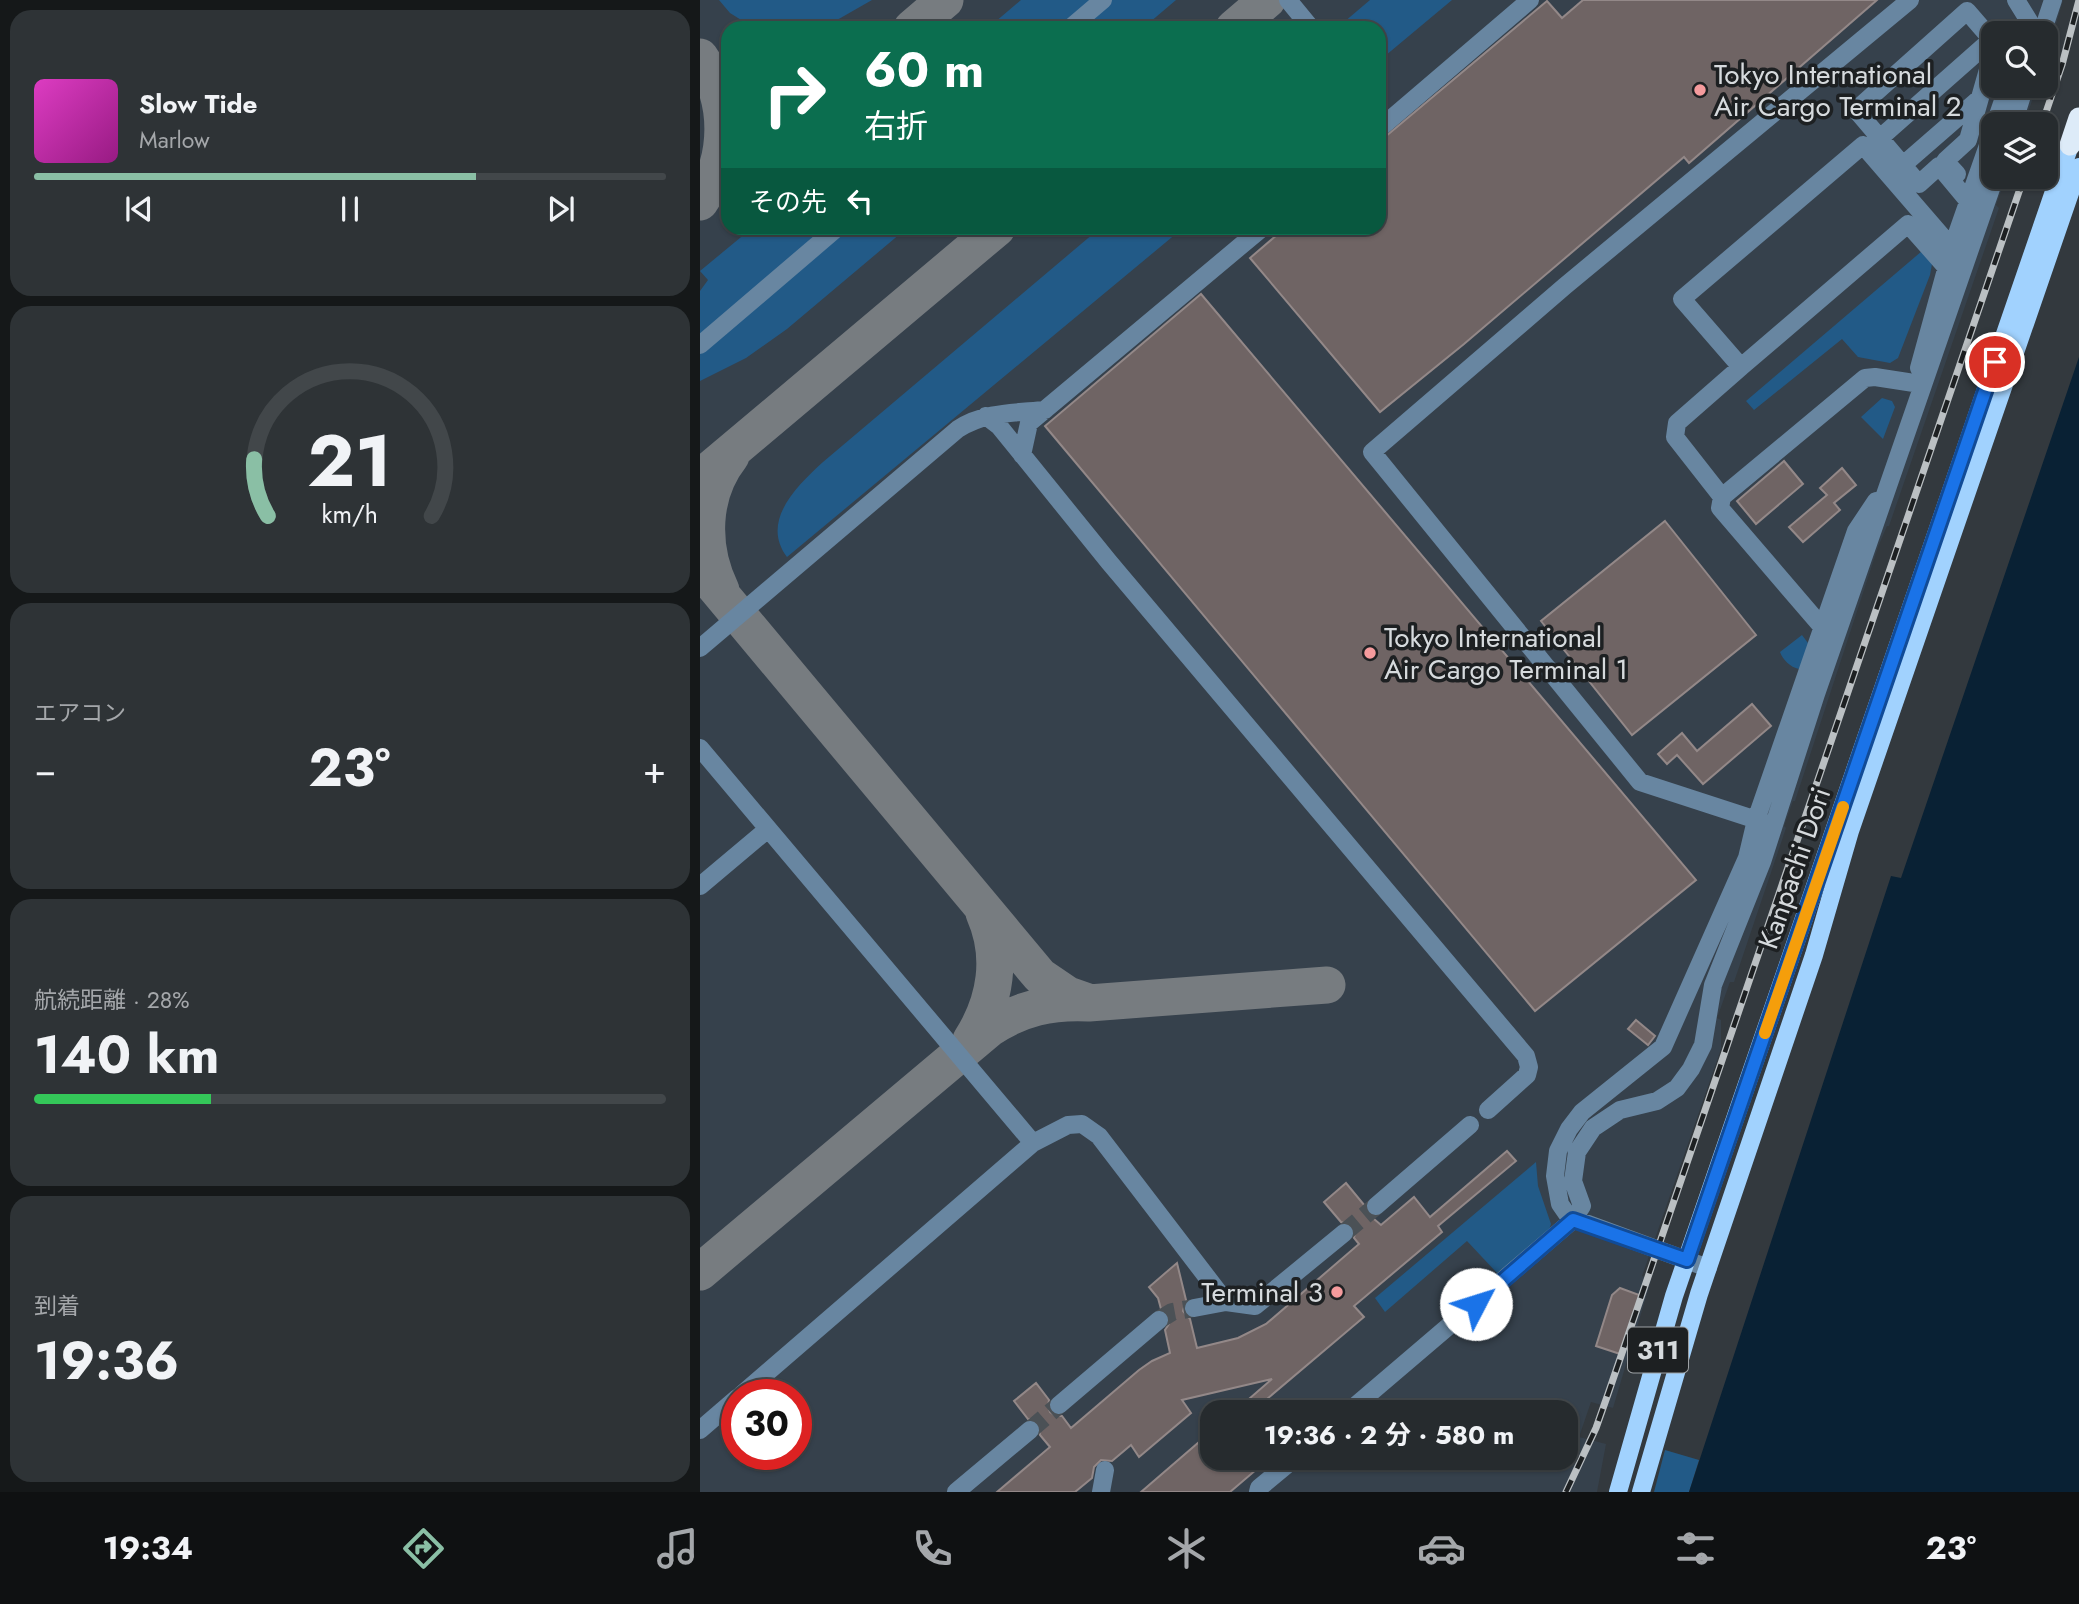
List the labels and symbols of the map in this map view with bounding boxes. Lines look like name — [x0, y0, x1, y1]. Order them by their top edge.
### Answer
place label: Tokyo International Air Cargo Terminal 2 — [1714, 54, 1962, 127]
marker: Tokyo International Air Cargo Terminal 2 — [1692, 82, 1708, 98]
pin — [1965, 332, 2025, 392]
place label: Tokyo International Air Cargo Terminal 1 — [1384, 617, 1628, 690]
marker: Tokyo International Air Cargo Terminal 1 — [1362, 645, 1378, 661]
street label: Kanpachi Dori — [1748, 782, 1841, 954]
position arrow — [1439, 1267, 1513, 1341]
place label: Terminal 3 — [1201, 1272, 1323, 1313]
marker: Terminal 3 — [1329, 1284, 1345, 1300]
road number: 311 — [1628, 1328, 1688, 1372]
speed limit sign: 30 — [721, 1379, 812, 1470]

